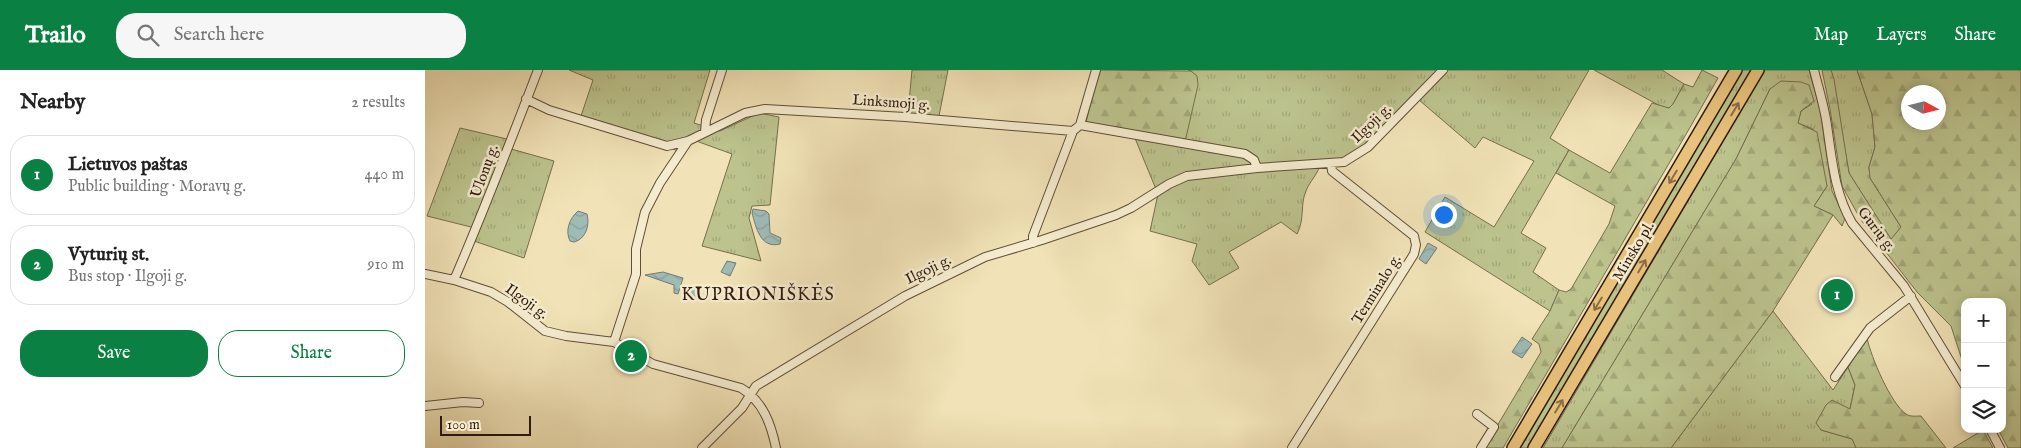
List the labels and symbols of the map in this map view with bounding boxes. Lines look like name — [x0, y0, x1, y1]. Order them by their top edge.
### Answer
north arrow — [1901, 85, 1946, 130]
street label: Linksmoji g. — [852, 90, 930, 115]
street label: Ilgoji g. — [1347, 100, 1395, 147]
one-way arrow — [1731, 102, 1741, 116]
street label: Ulonų g. — [466, 142, 503, 200]
one-way arrow — [1667, 170, 1677, 184]
your location — [1431, 202, 1457, 228]
street label: Gurių g. — [1853, 203, 1900, 255]
street label: Minsko pl. — [1608, 218, 1659, 284]
street label: Ilgoji g. — [902, 250, 954, 289]
street label: Terminalo g. — [1348, 251, 1405, 328]
one-way arrow — [1637, 260, 1647, 274]
pin: 1 — [1821, 276, 1853, 314]
street label: Ilgoji g. — [501, 279, 552, 323]
district label: KUPRIONIŠKĖS — [681, 282, 835, 307]
one-way arrow — [1593, 296, 1603, 310]
pin: 2 — [615, 337, 647, 375]
one-way arrow — [1555, 399, 1564, 414]
scale bar — [440, 413, 531, 436]

